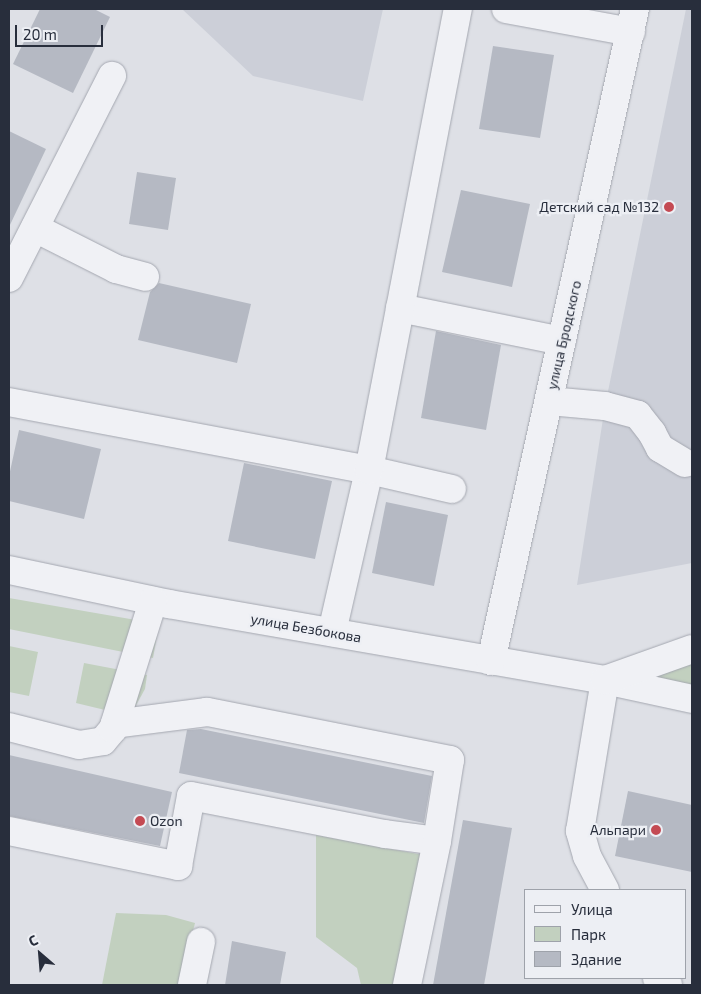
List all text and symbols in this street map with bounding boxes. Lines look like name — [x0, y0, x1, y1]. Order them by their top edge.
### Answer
scale bar — [18, 15, 105, 47]
text: 20 m — [23, 25, 57, 43]
place label: Детский сад №132 — [539, 199, 659, 215]
marker: Детский сад №132 — [663, 201, 675, 213]
street label: улица Бродского — [543, 279, 585, 391]
street label: улица Безбокова — [249, 610, 363, 646]
place label: Ozon — [150, 813, 183, 829]
marker: Ozon — [134, 815, 146, 827]
place label: Альпари — [590, 822, 646, 838]
marker: Альпари — [650, 824, 662, 836]
legend — [524, 889, 686, 979]
text: Улица — [571, 900, 613, 918]
text: Парк — [571, 925, 606, 943]
north arrow — [15, 929, 65, 979]
text: С — [25, 931, 40, 950]
text: Здание — [571, 950, 622, 968]

